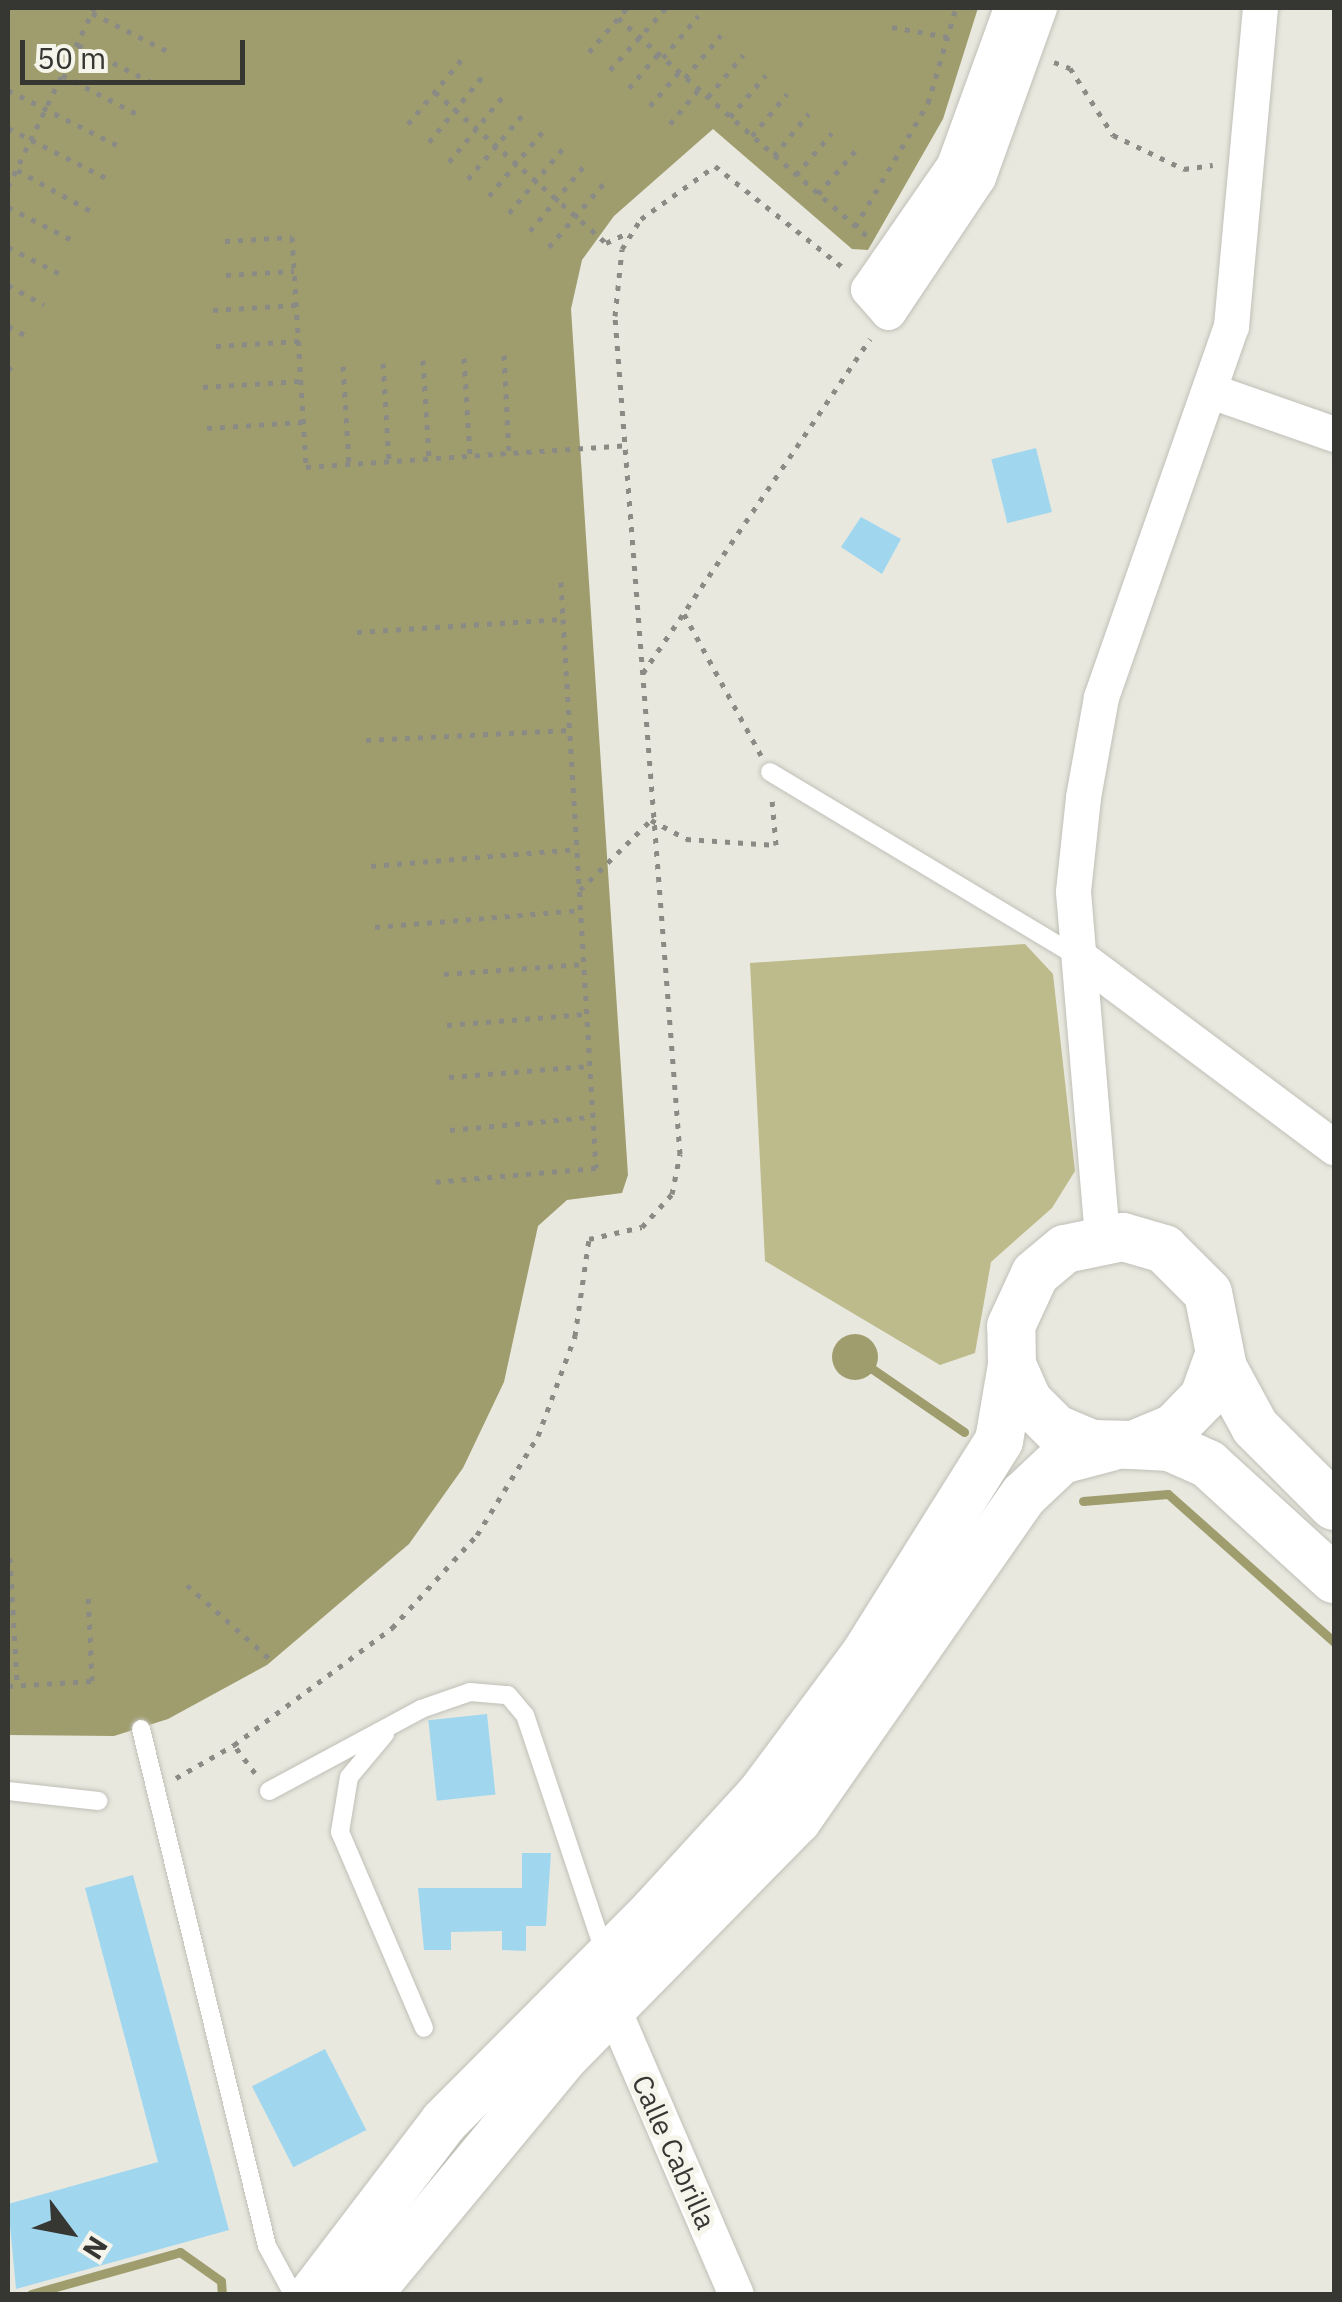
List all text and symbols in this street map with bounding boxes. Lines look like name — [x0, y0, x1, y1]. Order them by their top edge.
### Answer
scale bar — [25, 20, 250, 82]
text: 50 m — [37, 38, 106, 77]
street label: Calle Cabrilla — [625, 2070, 723, 2234]
north arrow — [20, 2182, 120, 2282]
text: N — [75, 2230, 117, 2267]

